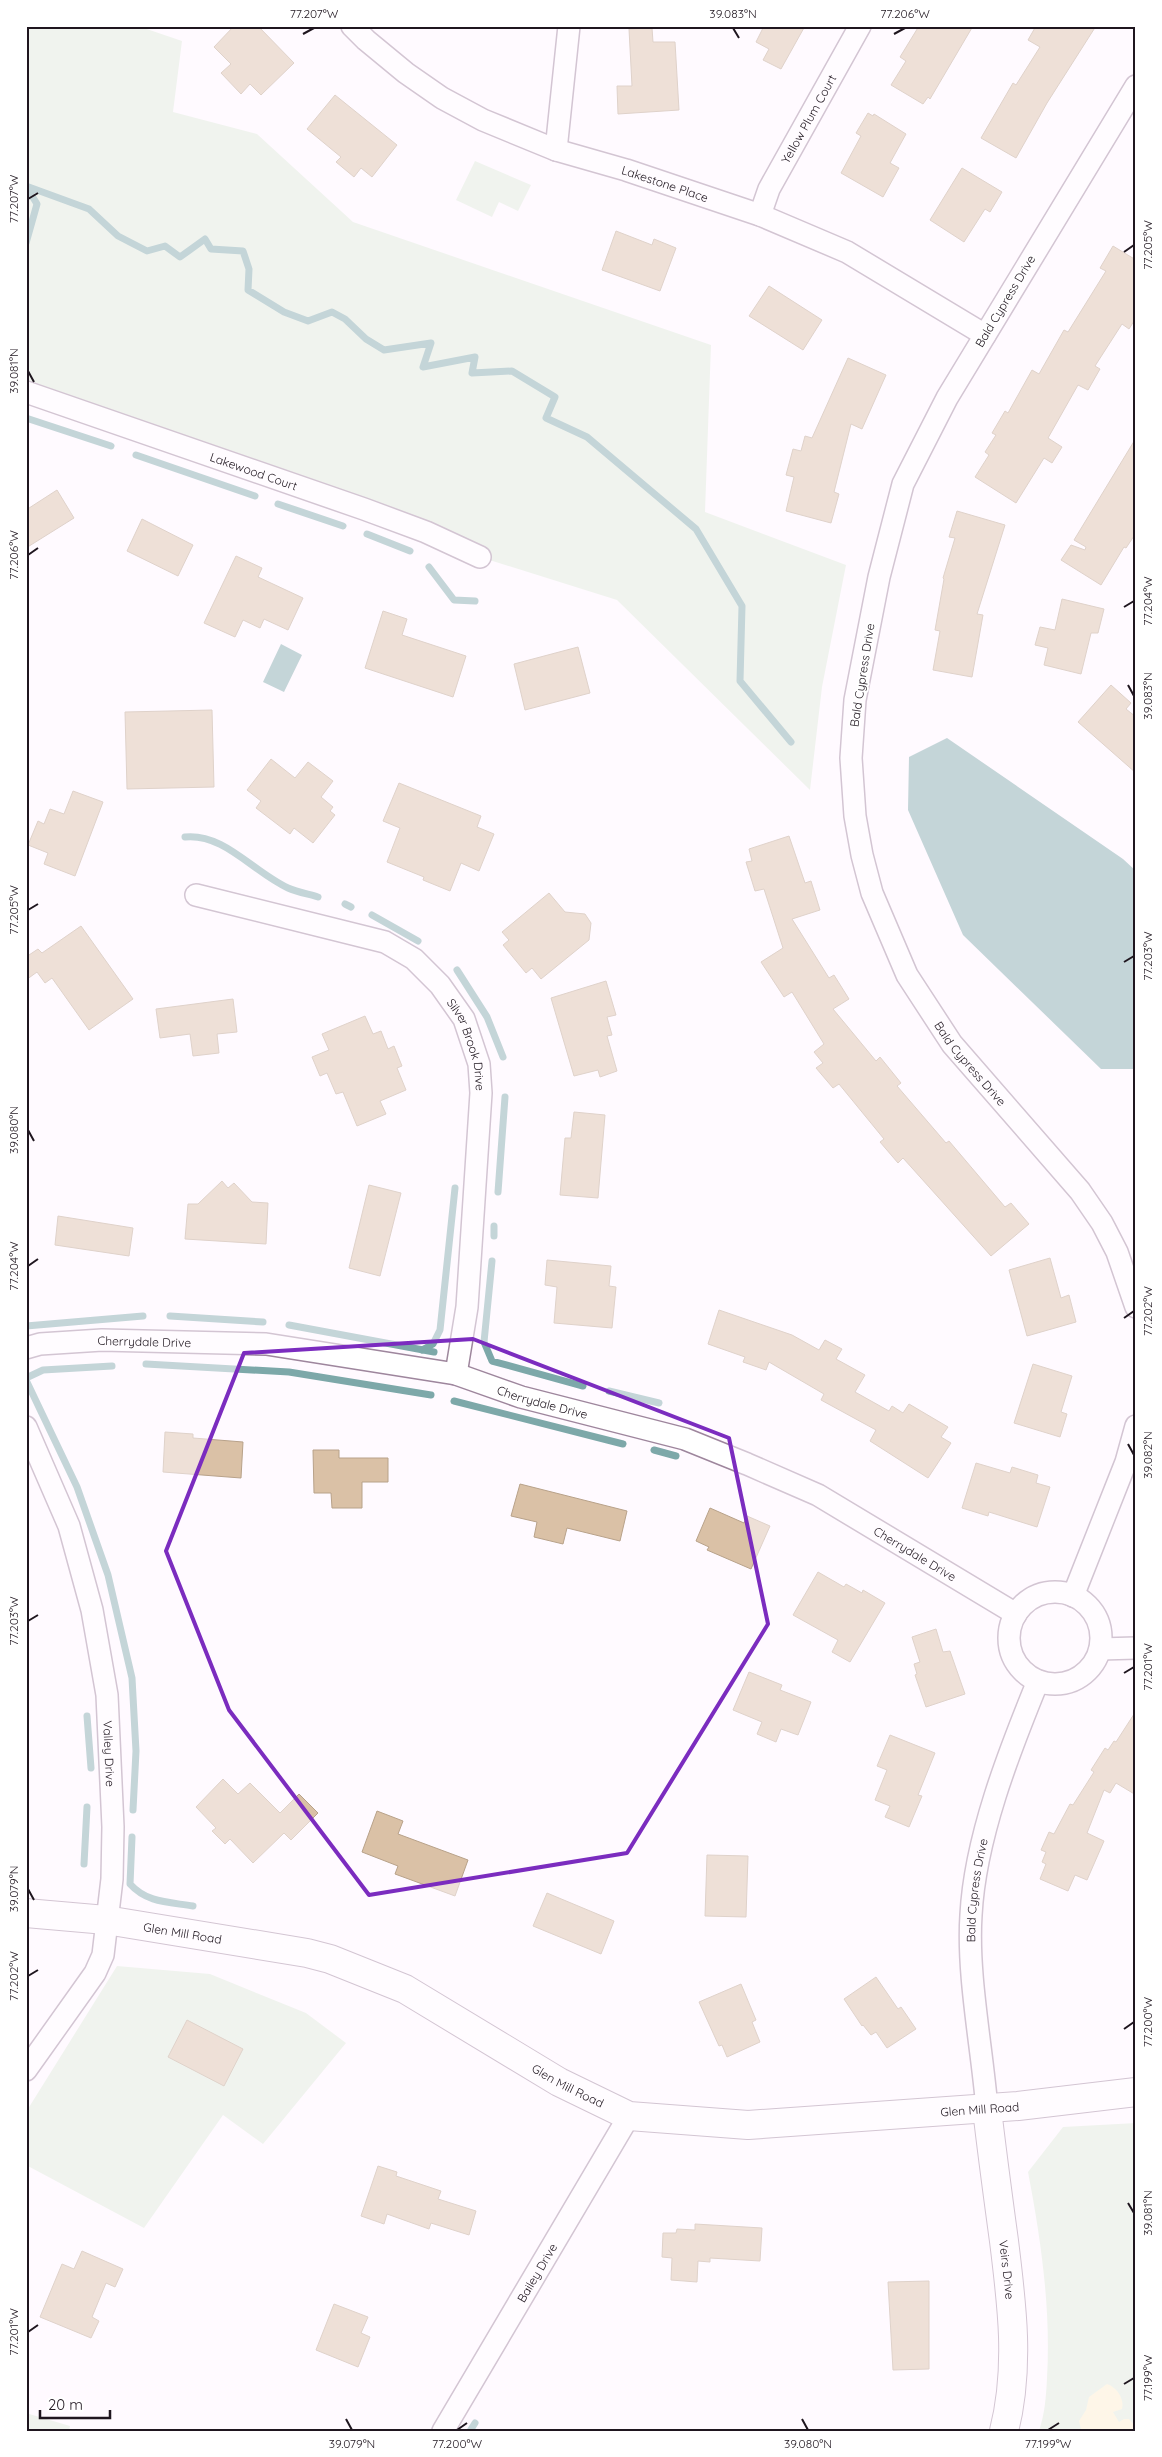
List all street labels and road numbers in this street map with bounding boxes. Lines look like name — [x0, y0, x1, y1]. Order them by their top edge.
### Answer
street label: Yellow Plum Court — [777, 72, 839, 166]
street label: Lakestone Place — [620, 162, 711, 205]
street label: Bald Cypress Drive — [972, 252, 1039, 350]
street label: Lakewood Court — [208, 449, 299, 493]
street label: Bald Cypress Drive — [846, 622, 878, 728]
street label: Silver Brook Drive — [444, 995, 488, 1092]
street label: Bald Cypress Drive — [932, 1018, 1010, 1109]
street label: Cherrydale Drive — [97, 1332, 192, 1350]
street label: Cherrydale Drive — [495, 1382, 590, 1421]
street label: Cherrydale Drive — [871, 1523, 959, 1584]
street label: Valley Drive — [101, 1720, 119, 1787]
street label: Bald Cypress Drive — [963, 1837, 990, 1942]
street label: Glen Mill Road — [142, 1919, 223, 1946]
street label: Glen Mill Road — [529, 2060, 606, 2110]
street label: Glen Mill Road — [940, 2098, 1020, 2119]
street label: Veirs Drive — [996, 2239, 1018, 2300]
street label: Bailey Drive — [513, 2240, 560, 2305]

